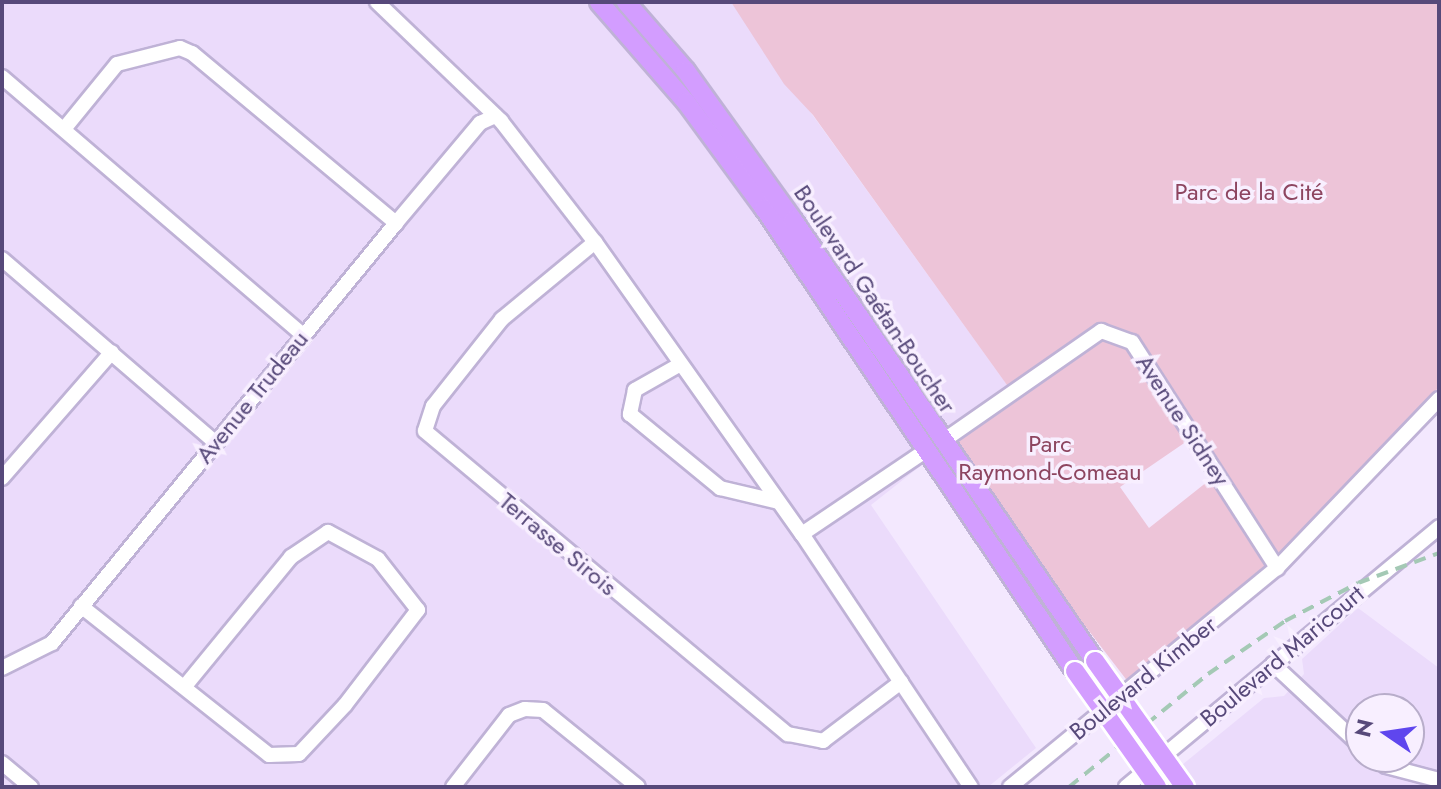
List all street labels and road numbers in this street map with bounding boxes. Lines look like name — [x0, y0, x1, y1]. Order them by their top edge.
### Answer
street label: Boulevard Gaétan-Boucher — [788, 179, 962, 419]
street label: Avenue Trudeau — [190, 325, 314, 469]
street label: Avenue Sidney — [1130, 349, 1236, 491]
street label: Terrasse Sirois — [493, 487, 623, 601]
street label: Boulevard Maricourt — [1194, 579, 1370, 733]
street label: Boulevard Kimber — [1064, 610, 1222, 746]

